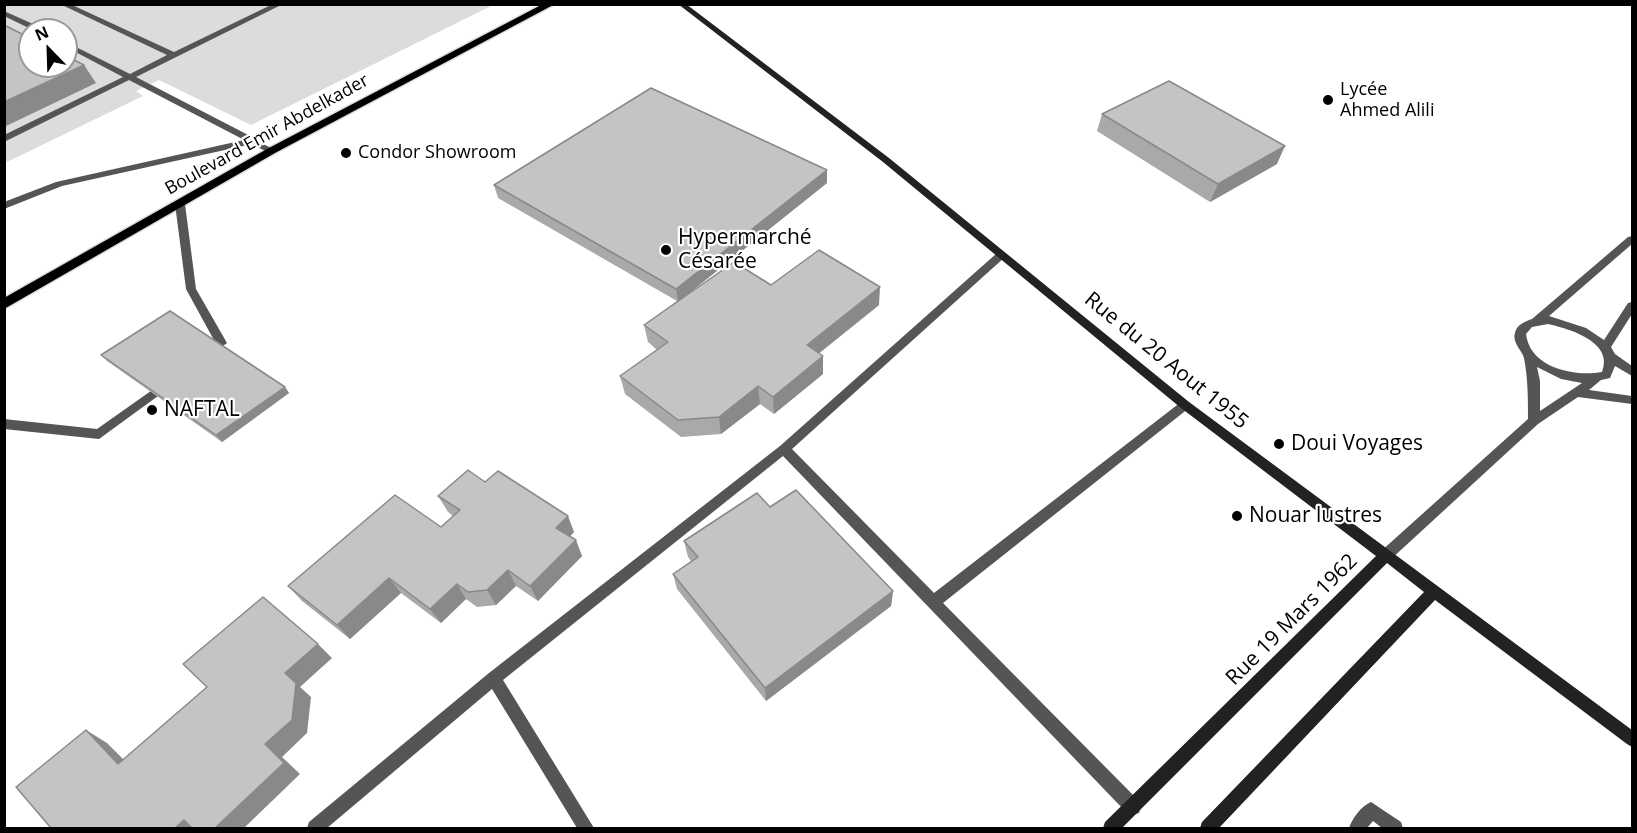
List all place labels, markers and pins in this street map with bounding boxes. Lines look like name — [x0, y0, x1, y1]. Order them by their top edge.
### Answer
place label: Lycée Ahmed Alili — [1340, 79, 1434, 122]
marker: Lycée Ahmed Alili — [1321, 93, 1335, 107]
place label: Condor Showroom — [358, 142, 516, 164]
marker: Condor Showroom — [339, 146, 353, 160]
place label: Hypermarché Césarée — [678, 225, 812, 275]
marker: Hypermarché Césarée — [659, 243, 673, 257]
place label: NAFTAL — [164, 397, 240, 423]
marker: NAFTAL — [145, 403, 159, 417]
place label: Doui Voyages — [1291, 431, 1423, 457]
marker: Doui Voyages — [1272, 437, 1286, 451]
place label: Nouar lustres — [1249, 503, 1382, 529]
marker: Nouar lustres — [1230, 509, 1244, 523]

